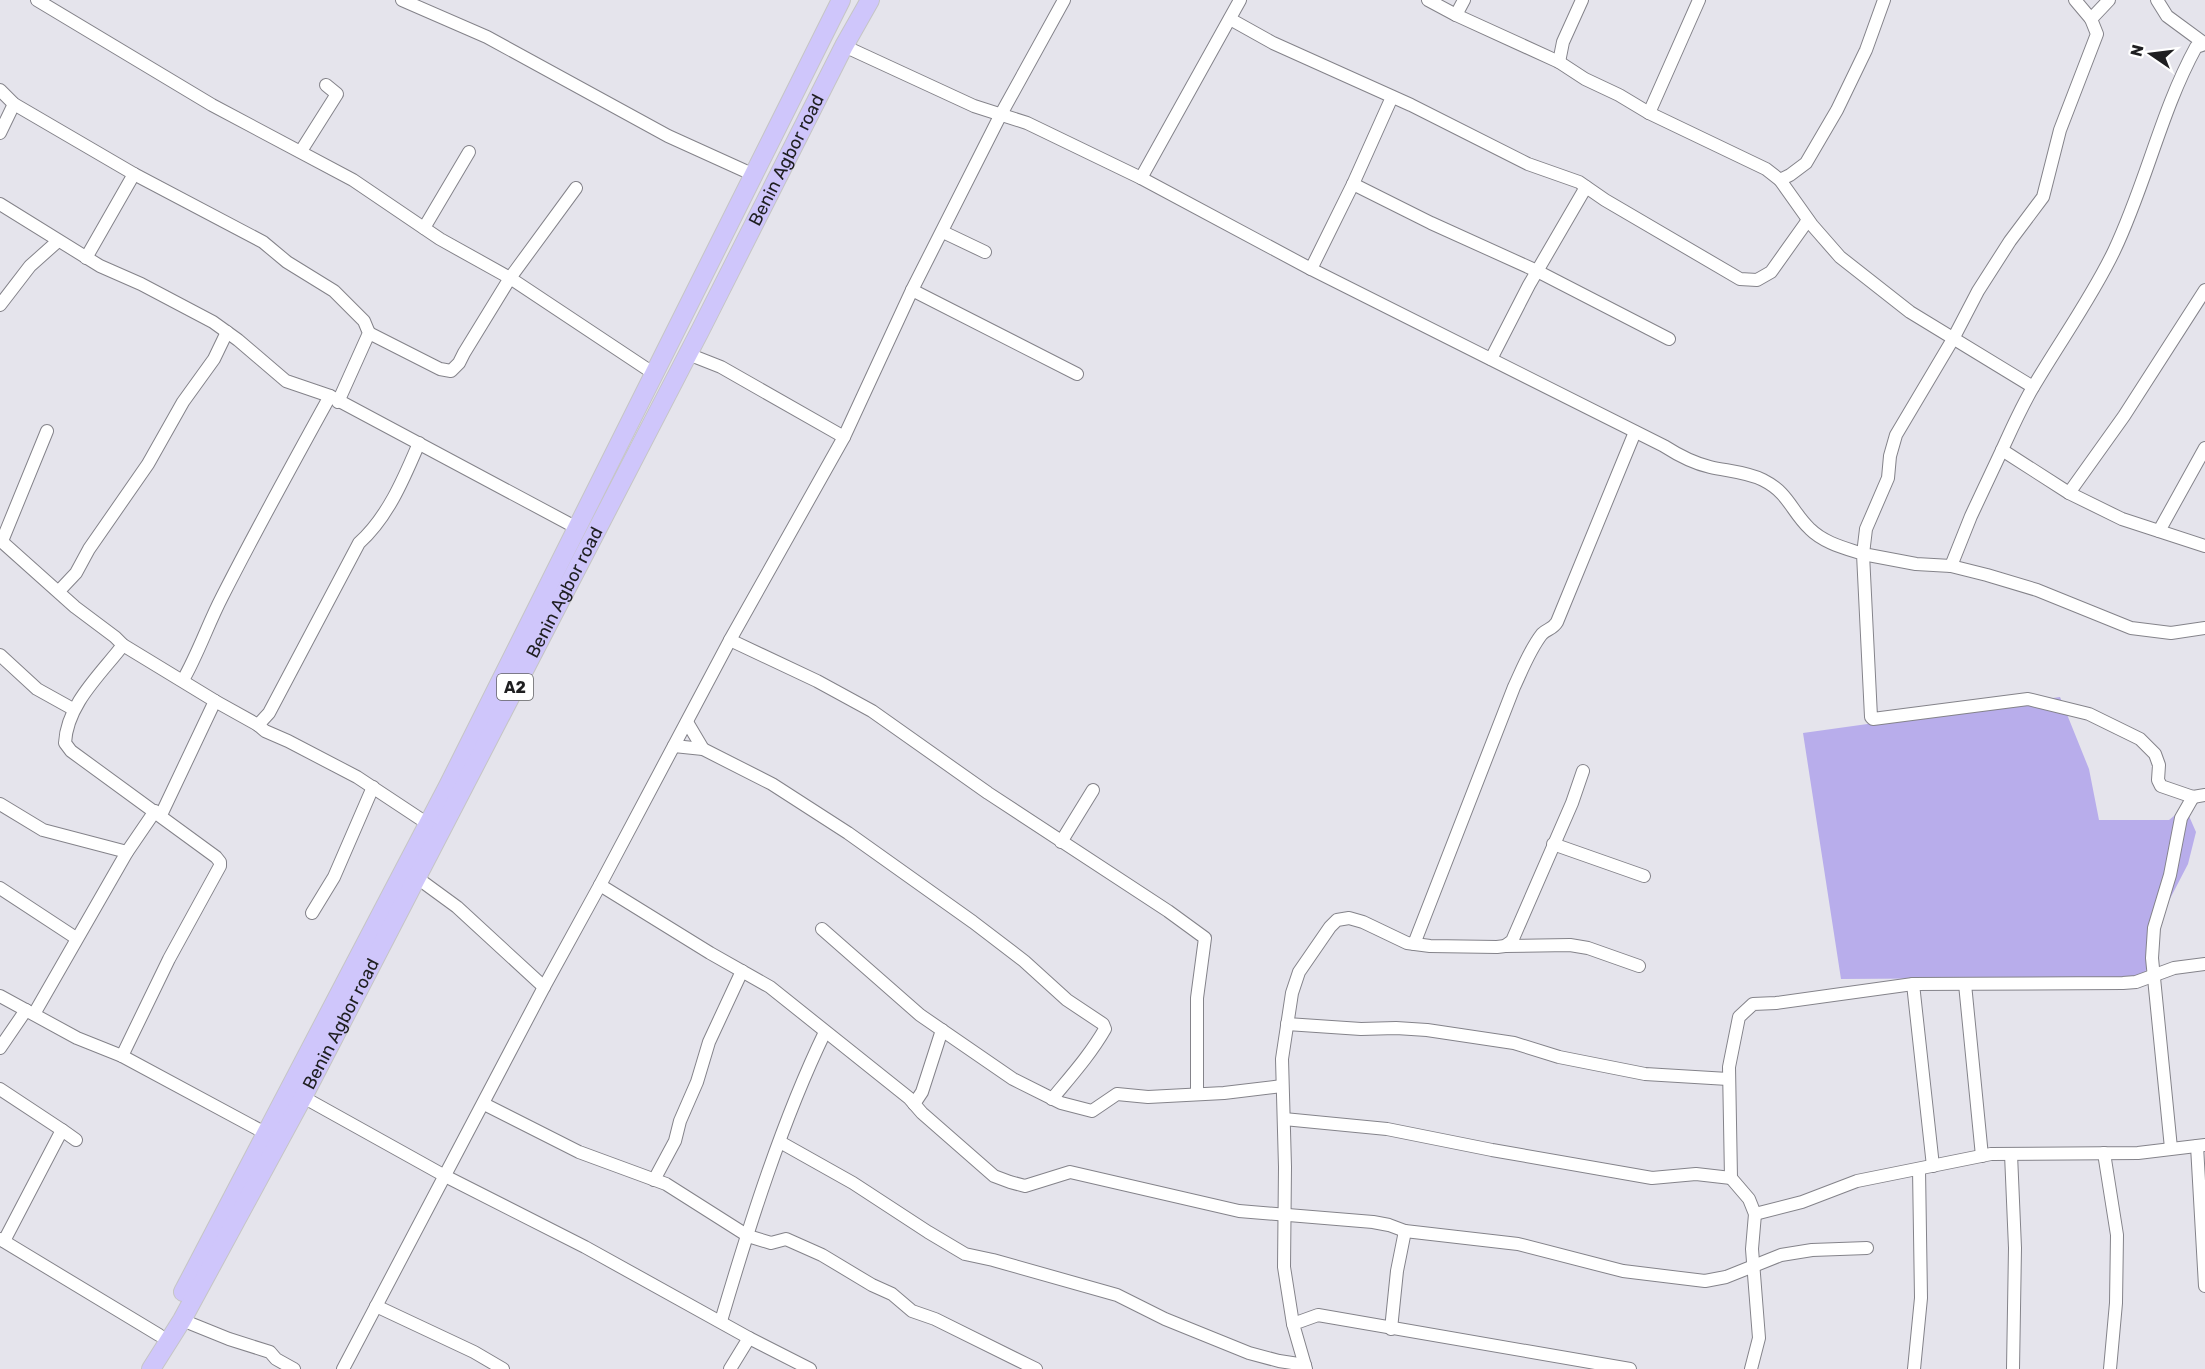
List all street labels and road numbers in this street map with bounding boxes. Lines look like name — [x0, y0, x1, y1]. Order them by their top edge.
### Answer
street label: Benin Agbor road — [744, 91, 829, 230]
street label: Benin Agbor road — [521, 523, 608, 662]
road number: A2 — [497, 674, 533, 700]
street label: Benin Agbor road — [298, 955, 384, 1093]

